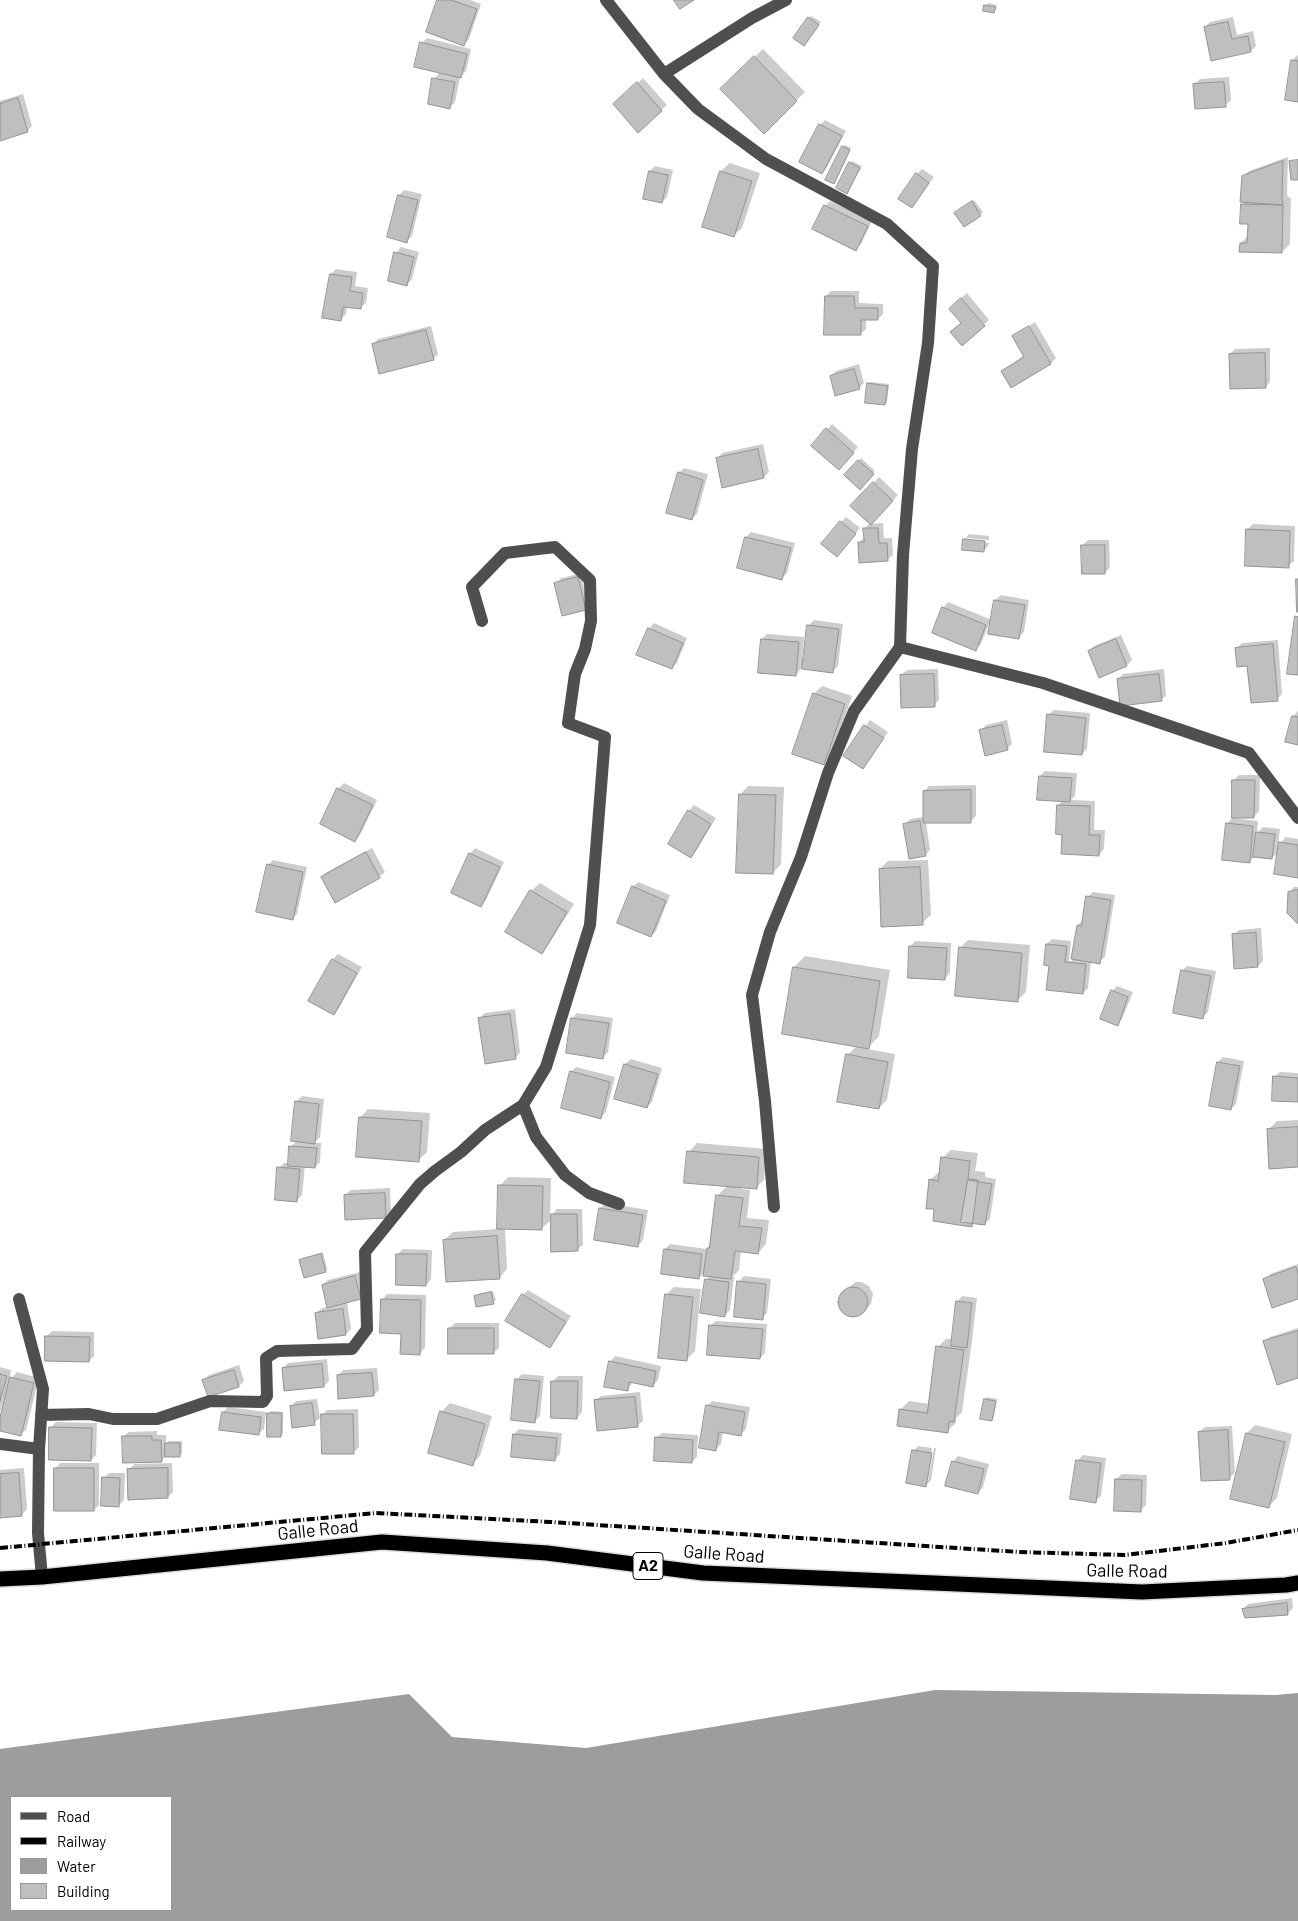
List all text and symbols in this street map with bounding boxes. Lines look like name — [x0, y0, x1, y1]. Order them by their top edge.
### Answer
street label: Galle Road — [276, 1515, 360, 1545]
street label: Galle Road — [683, 1540, 765, 1568]
road number: A2 — [633, 1552, 663, 1580]
street label: Galle Road — [1086, 1559, 1168, 1583]
legend — [10, 1796, 172, 1911]
text: Road — [57, 1807, 90, 1825]
text: Railway — [57, 1832, 106, 1850]
text: Water — [57, 1857, 96, 1875]
text: Building — [57, 1882, 110, 1900]

